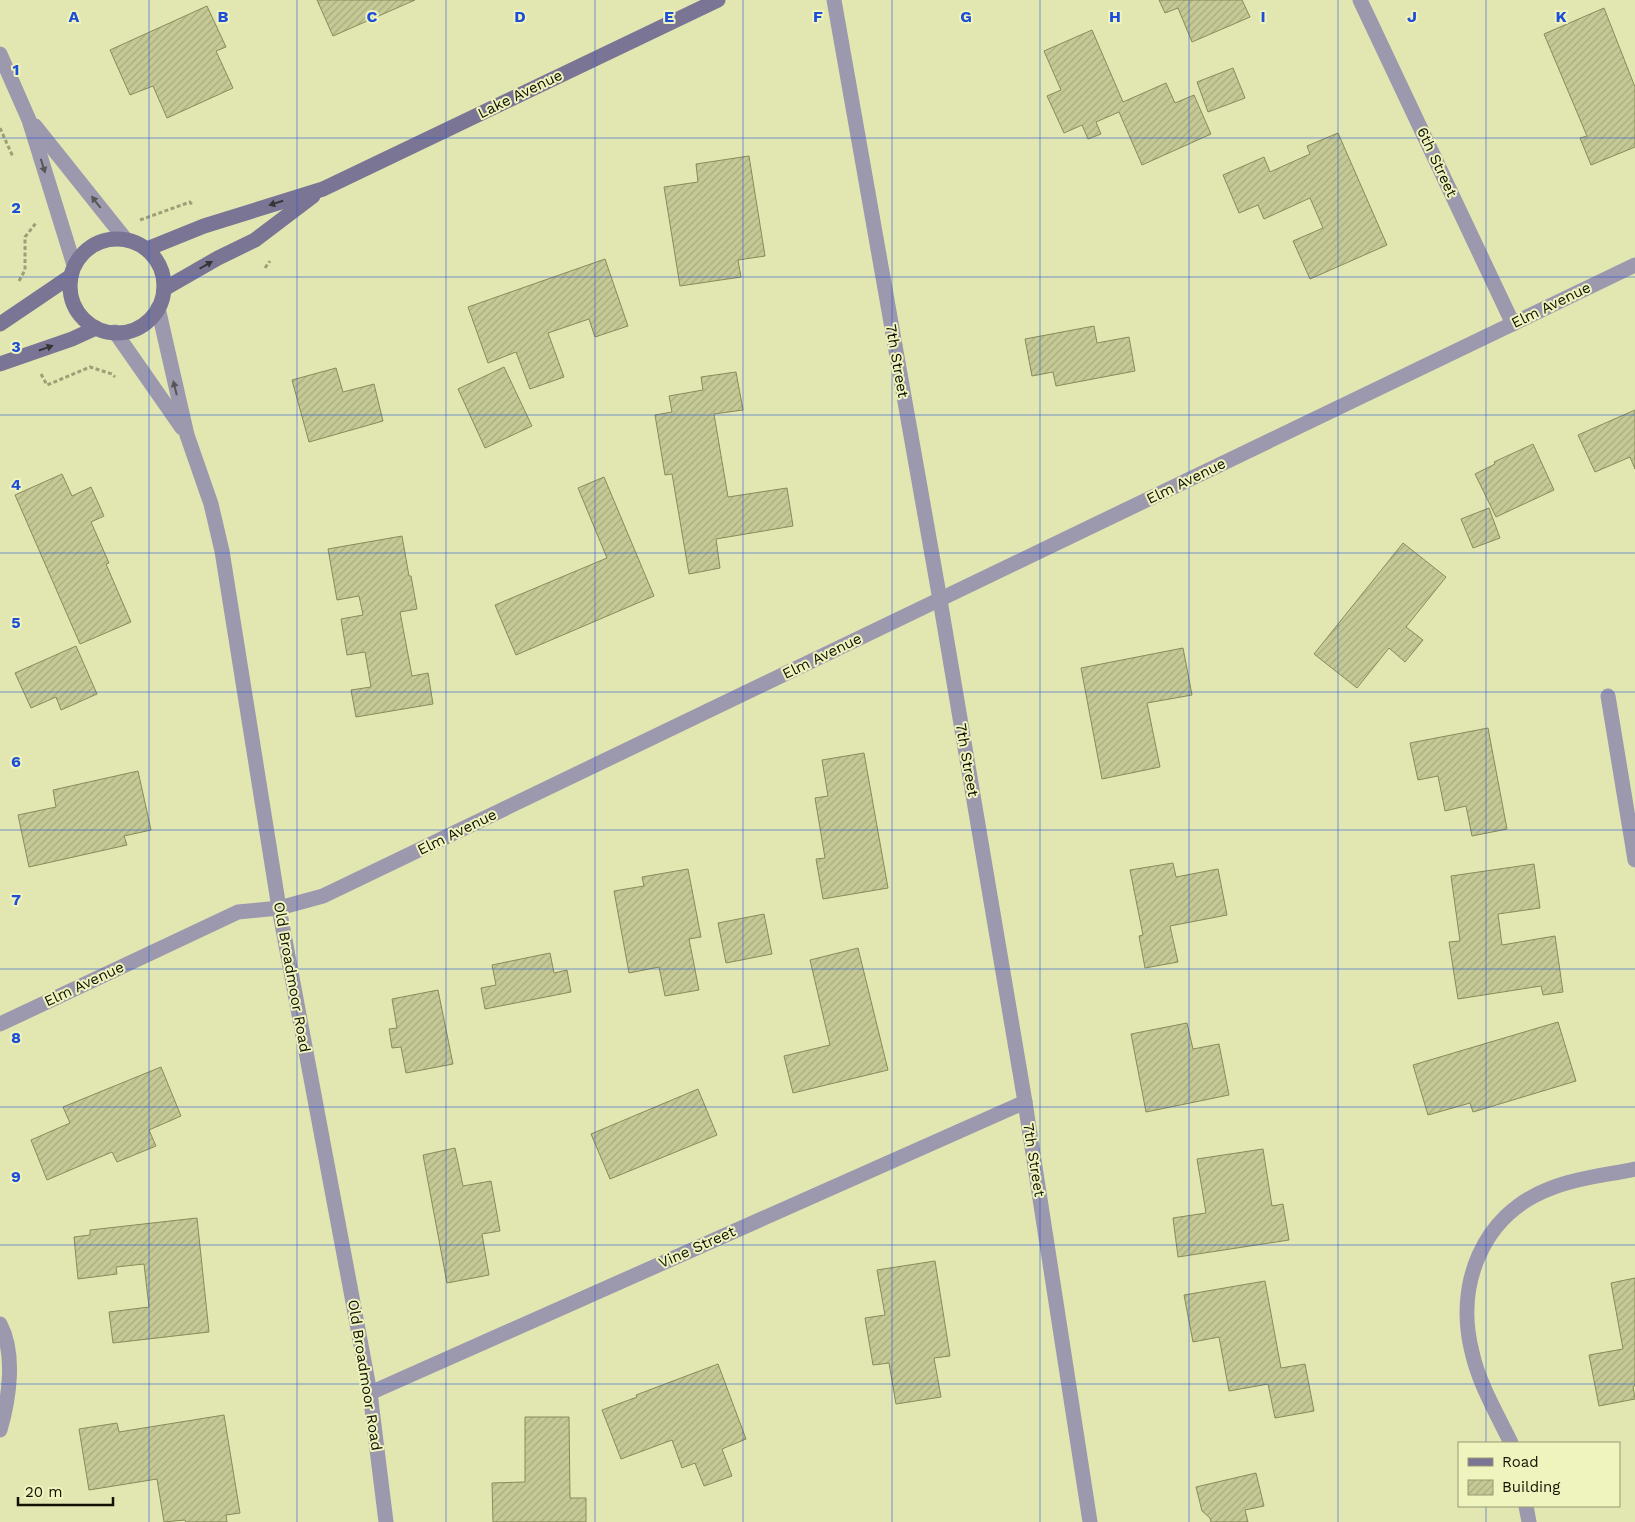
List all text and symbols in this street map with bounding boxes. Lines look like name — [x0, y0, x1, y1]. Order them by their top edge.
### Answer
text: A — [69, 7, 80, 26]
text: B — [218, 7, 229, 26]
text: C — [367, 7, 378, 26]
text: D — [514, 7, 526, 26]
text: E — [664, 7, 674, 26]
text: F — [813, 7, 823, 26]
text: G — [960, 7, 972, 26]
text: H — [1109, 7, 1121, 26]
text: I — [1260, 7, 1266, 26]
text: J — [1407, 7, 1417, 26]
text: K — [1555, 7, 1567, 26]
text: 1 — [13, 60, 19, 79]
street label: Lake Avenue — [475, 66, 565, 122]
street label: 6th Street — [1413, 124, 1461, 200]
one-way arrow — [40, 159, 48, 174]
one-way arrow — [91, 195, 101, 209]
text: 2 — [11, 198, 21, 217]
one-way arrow — [269, 200, 284, 208]
one-way arrow — [199, 260, 213, 269]
street label: Elm Avenue — [1508, 278, 1594, 332]
street label: 7th Street — [882, 323, 912, 400]
text: 3 — [11, 337, 21, 356]
one-way arrow — [39, 344, 54, 352]
one-way arrow — [171, 380, 179, 395]
street label: Elm Avenue — [1143, 454, 1229, 508]
text: 4 — [11, 475, 21, 494]
text: 5 — [11, 613, 21, 632]
street label: Elm Avenue — [779, 629, 865, 683]
street label: 7th Street — [952, 722, 982, 799]
text: 6 — [11, 752, 21, 771]
street label: Elm Avenue — [414, 805, 500, 859]
text: 7 — [11, 890, 21, 909]
street label: Old Broadmoor Road — [270, 900, 314, 1054]
street label: Elm Avenue — [41, 958, 127, 1010]
text: 8 — [11, 1028, 21, 1047]
street label: 7th Street — [1019, 1122, 1049, 1199]
text: 9 — [11, 1167, 21, 1186]
street label: Vine Street — [656, 1222, 739, 1272]
street label: Old Broadmoor Road — [344, 1298, 386, 1452]
legend — [1458, 1442, 1620, 1507]
text: Road — [1502, 1453, 1539, 1471]
scale bar — [18, 1474, 112, 1506]
text: Building — [1502, 1478, 1560, 1496]
text: 20 m — [25, 1483, 63, 1501]

